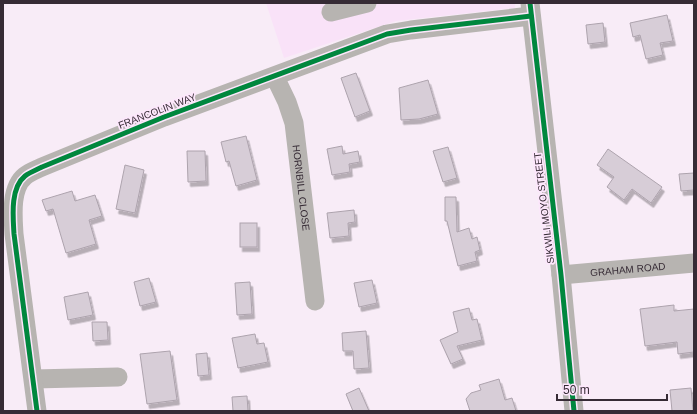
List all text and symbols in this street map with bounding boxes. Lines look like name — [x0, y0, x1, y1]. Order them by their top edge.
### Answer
street label: FRANCOLIN WAY — [117, 91, 198, 131]
street label: HORNBILL CLOSE — [291, 144, 312, 232]
street label: SIKWILI MOYO STREET — [532, 152, 556, 264]
street label: GRAHAM ROAD — [590, 260, 666, 278]
scale bar — [557, 376, 667, 402]
text: 50 m — [563, 383, 590, 397]

